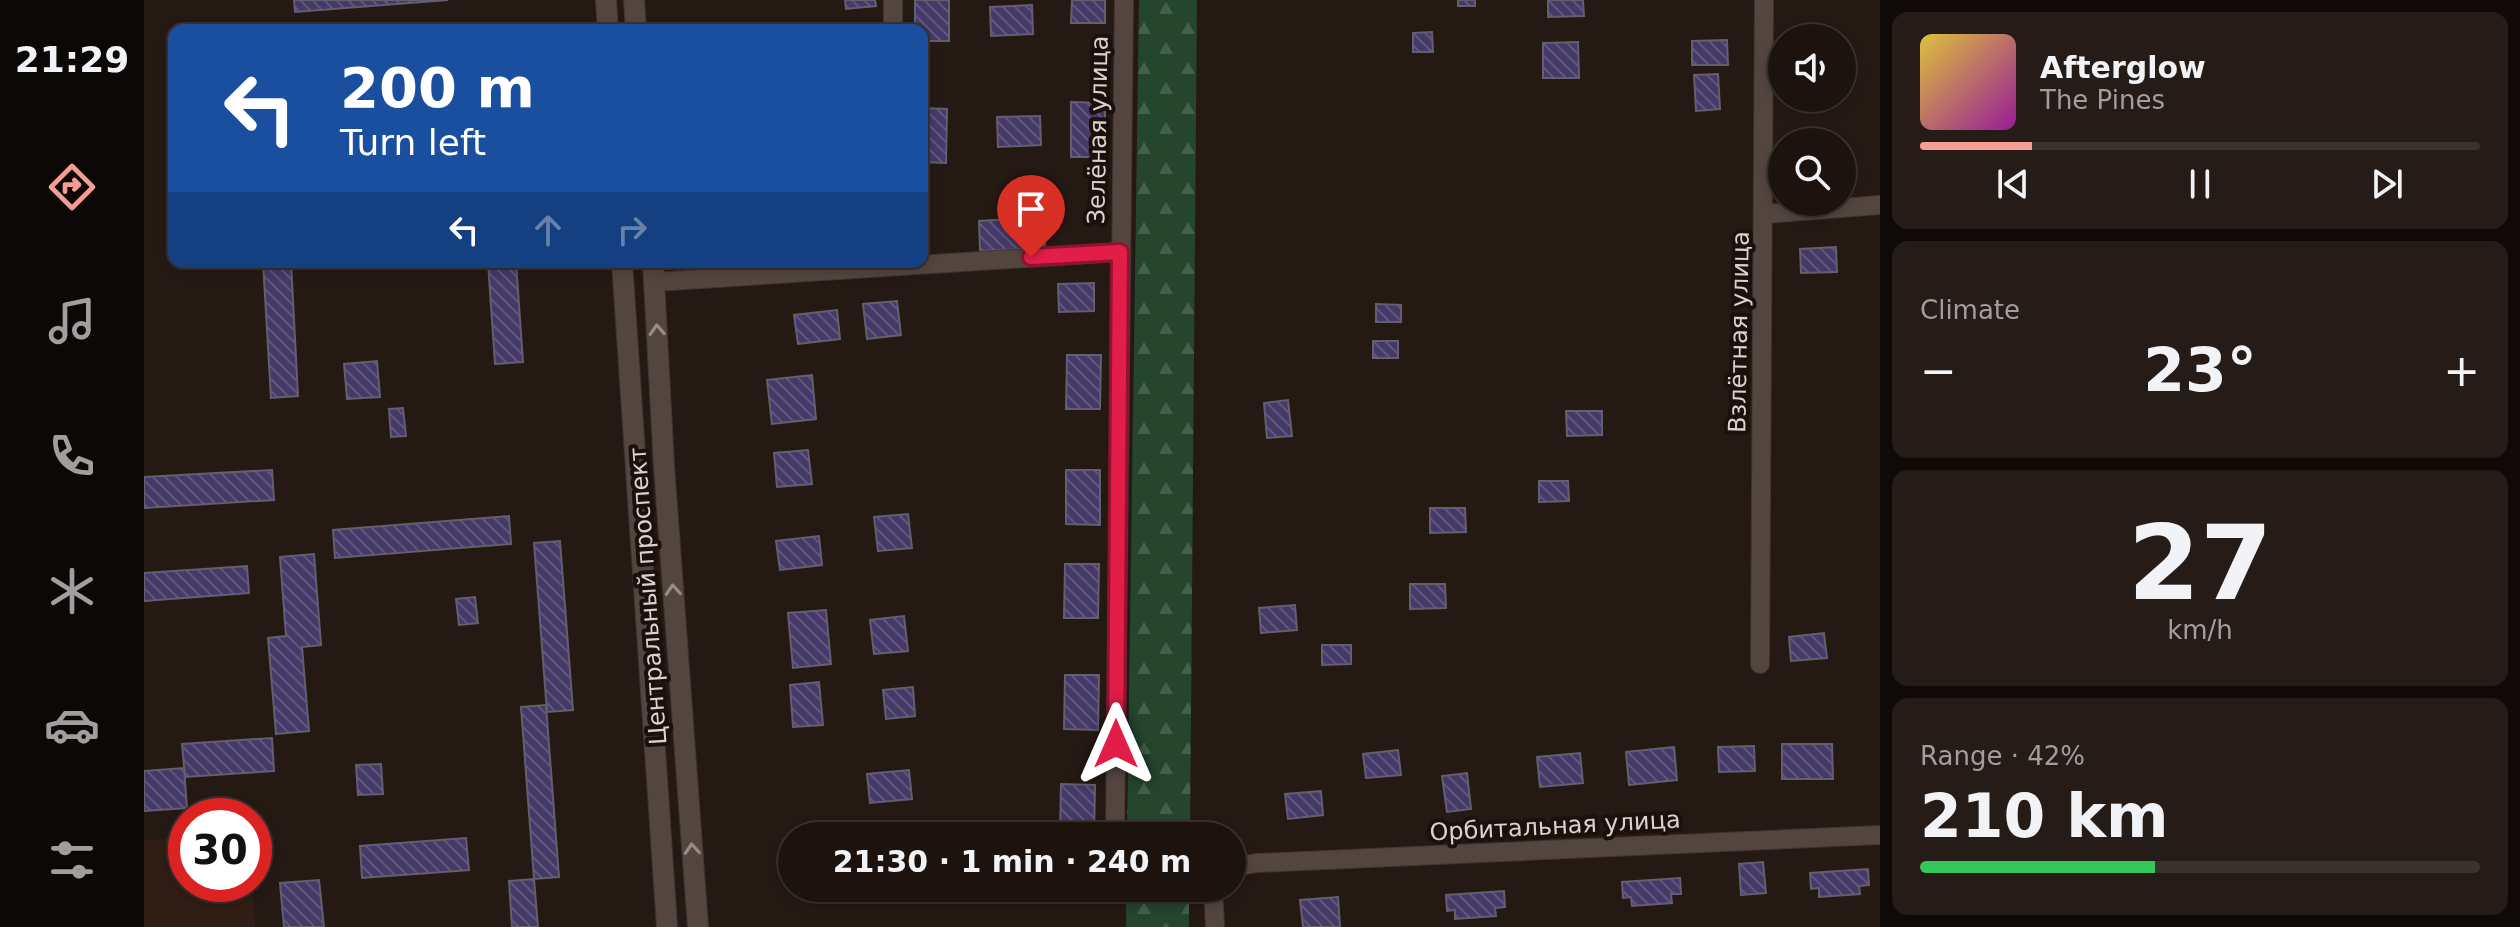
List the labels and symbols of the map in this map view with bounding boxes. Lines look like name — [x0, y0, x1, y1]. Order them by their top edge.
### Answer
street label: Зелёная улица — [1082, 35, 1114, 225]
pin — [997, 175, 1065, 257]
street label: Взлётная улица — [1723, 231, 1755, 433]
one-way arrow — [649, 323, 666, 336]
street label: Центральный проспект — [624, 446, 672, 746]
one-way arrow — [665, 583, 682, 596]
position arrow — [1074, 702, 1158, 786]
speed limit sign: 30 — [168, 798, 272, 902]
street label: Орбитальная улица — [1429, 805, 1681, 847]
one-way arrow — [684, 842, 701, 855]

